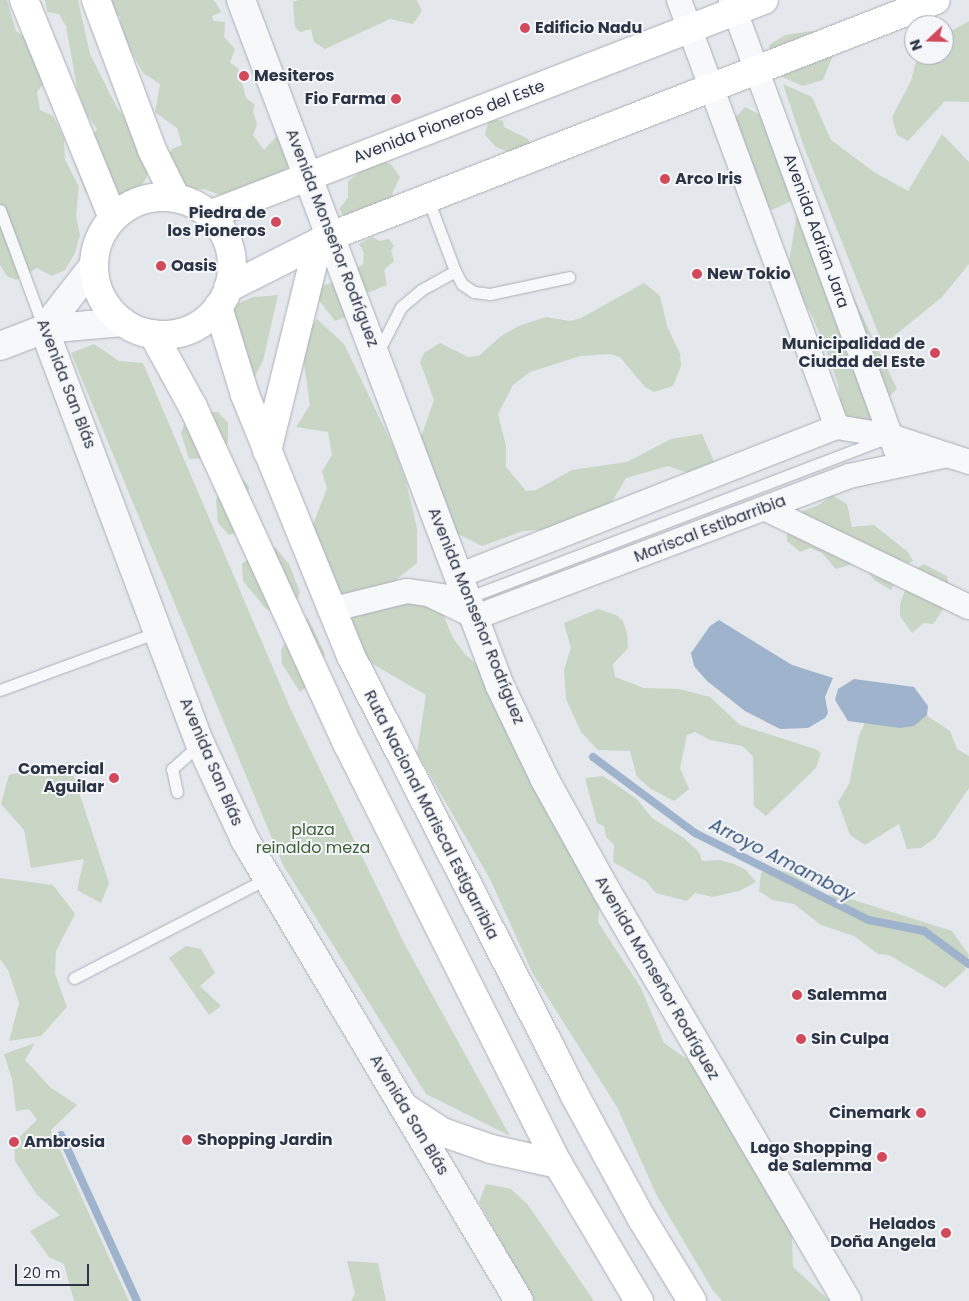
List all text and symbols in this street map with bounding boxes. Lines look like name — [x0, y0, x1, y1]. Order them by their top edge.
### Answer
north arrow — [904, 15, 954, 65]
place label: Edificio Nadu — [535, 18, 642, 38]
marker: Edificio Nadu — [519, 22, 531, 34]
text: N — [905, 37, 927, 54]
place label: Mesiteros — [254, 66, 335, 86]
marker: Mesiteros — [238, 70, 250, 82]
street label: Avenida Pioneros del Este — [351, 77, 547, 167]
place label: Fio Farma — [305, 89, 386, 109]
marker: Fio Farma — [390, 93, 402, 105]
street label: Avenida Monseñor Rodríguez — [281, 126, 383, 350]
street label: Avenida Adrián Jara — [779, 151, 853, 311]
place label: Arco Iris — [675, 169, 742, 189]
marker: Arco Iris — [659, 173, 671, 185]
place label: Piedra de los Pioneros — [167, 203, 266, 241]
marker: Piedra de los Pioneros — [270, 216, 282, 228]
place label: Oasis — [171, 256, 217, 276]
marker: Oasis — [155, 260, 167, 272]
place label: New Tokio — [707, 264, 791, 284]
marker: New Tokio — [691, 268, 703, 280]
street label: Avenida San Blás — [32, 316, 100, 452]
place label: Municipalidad de Ciudad del Este — [782, 334, 925, 372]
marker: Municipalidad de Ciudad del Este — [929, 347, 941, 359]
street label: Mariscal Estibarribia — [631, 491, 789, 567]
street label: Avenida Monseñor Rodríguez — [424, 505, 528, 727]
street label: Ruta Nacional Mariscal Estigarribia — [360, 687, 502, 943]
street label: Avenida San Blás — [175, 695, 247, 829]
place label: Comercial Aguilar — [18, 759, 104, 797]
marker: Comercial Aguilar — [108, 772, 120, 784]
water label: Arroyo Amambay — [706, 814, 858, 906]
park label: plaza reinaldo meza — [256, 820, 370, 858]
street label: Avenida Monseñor Rodríguez — [591, 873, 723, 1083]
place label: Salemma — [807, 985, 887, 1005]
marker: Salemma — [791, 989, 803, 1001]
place label: Sin Culpa — [811, 1029, 889, 1049]
marker: Sin Culpa — [795, 1033, 807, 1045]
street label: Avenida San Blás — [365, 1051, 453, 1179]
place label: Cinemark — [829, 1103, 911, 1123]
marker: Cinemark — [915, 1107, 927, 1119]
place label: Shopping Jardin — [197, 1130, 333, 1150]
place label: Ambrosia — [24, 1132, 105, 1152]
marker: Shopping Jardin — [181, 1134, 193, 1146]
marker: Ambrosia — [8, 1136, 20, 1148]
place label: Lago Shopping de Salemma — [750, 1138, 872, 1176]
marker: Lago Shopping de Salemma — [876, 1151, 888, 1163]
place label: Helados Doña Angela — [830, 1214, 936, 1252]
marker: Helados Doña Angela — [940, 1227, 952, 1239]
scale bar — [18, 1254, 91, 1286]
text: 20 m — [23, 1262, 61, 1283]

